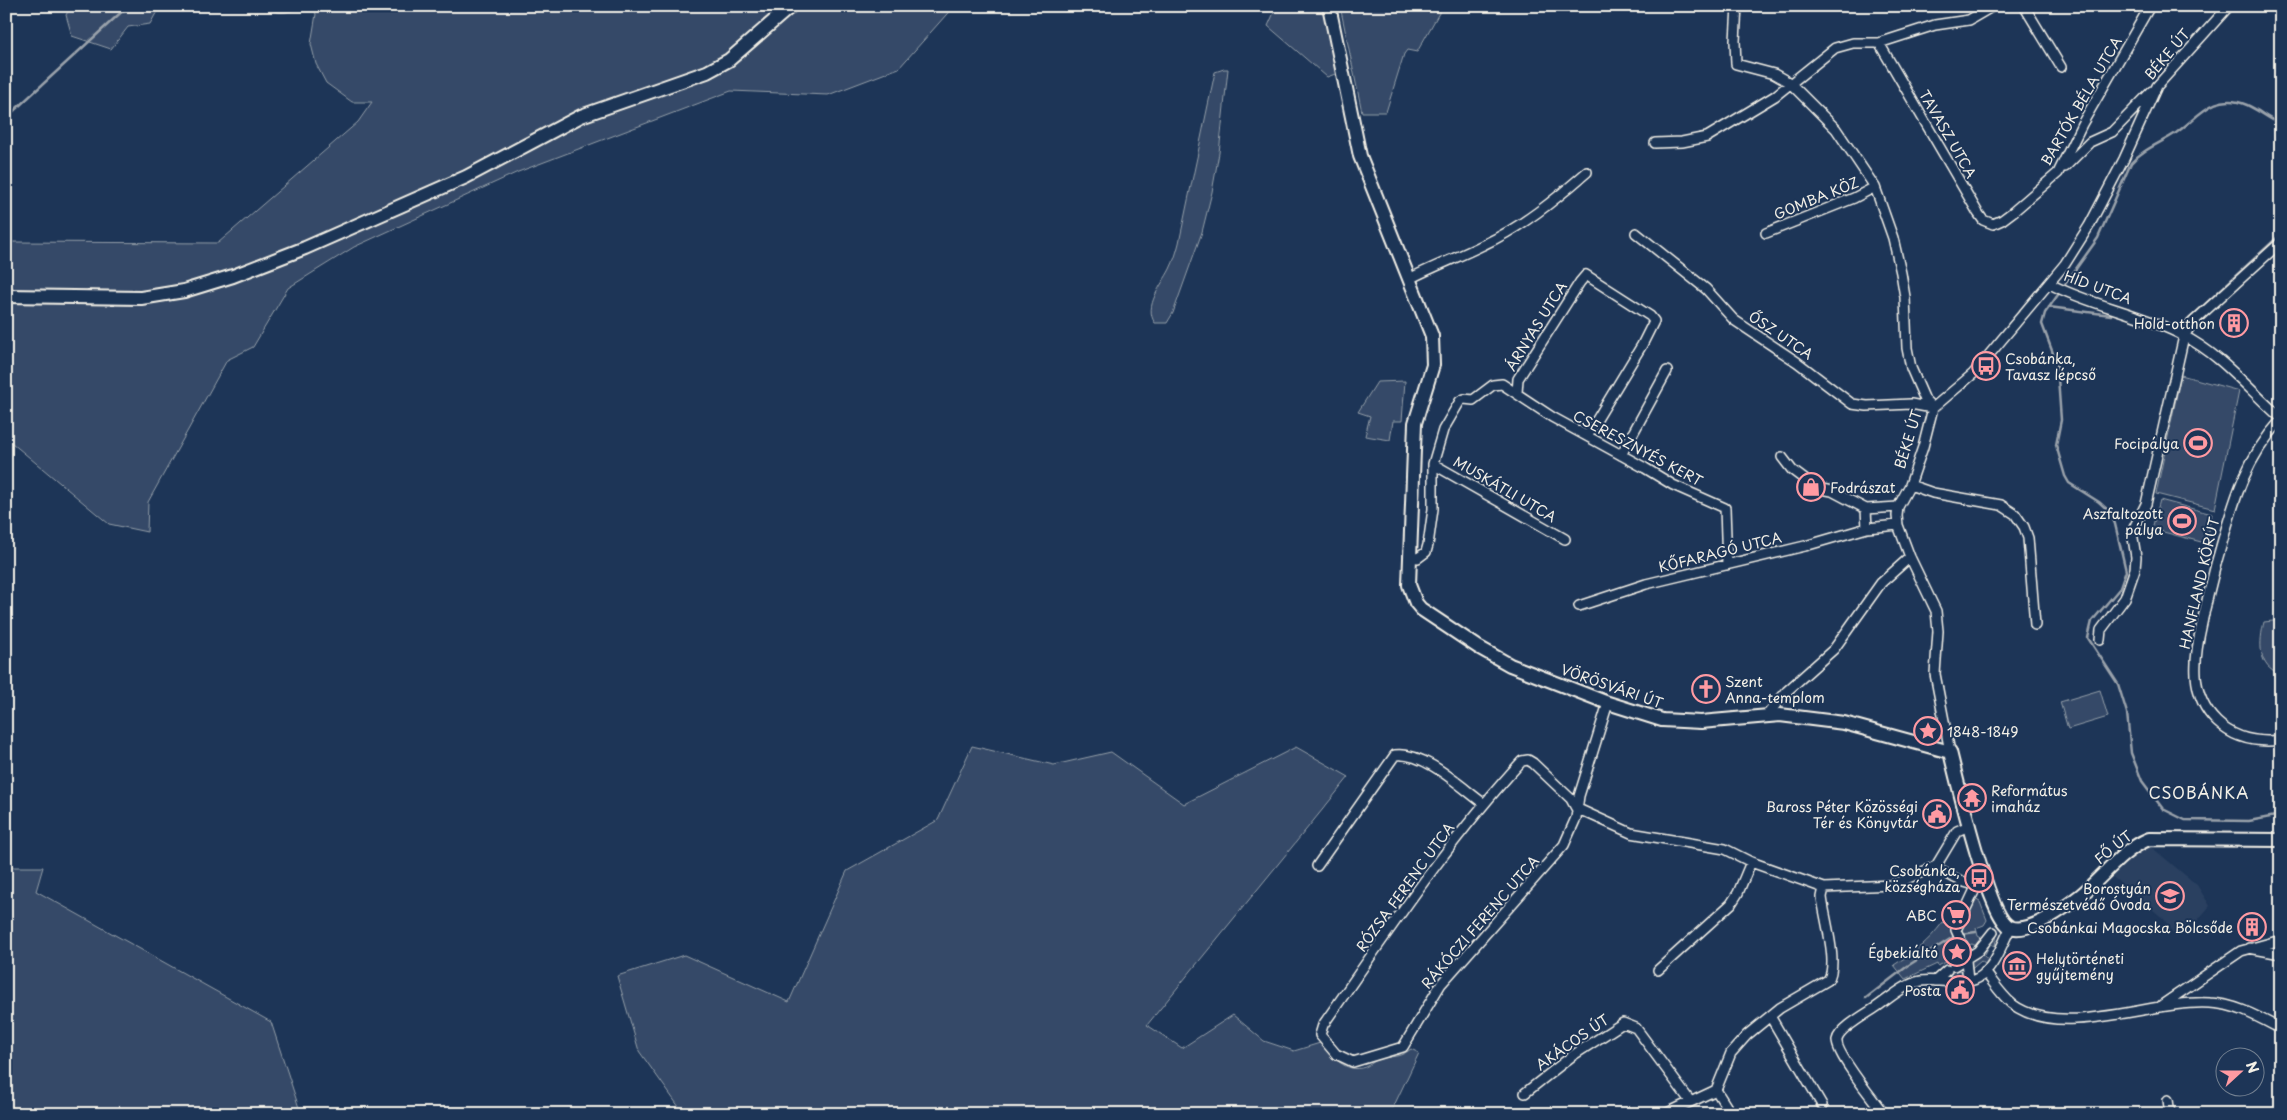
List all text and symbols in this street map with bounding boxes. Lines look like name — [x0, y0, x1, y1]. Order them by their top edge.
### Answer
street label: BÉKE ÚT — [2139, 24, 2195, 84]
street label: BARTÓK BÉLA UTCA — [2036, 32, 2127, 169]
street label: TAVASZ UTCA — [1914, 86, 1982, 182]
street label: GOMBA KÖZ — [1770, 171, 1862, 225]
street label: HÍD UTCA — [2061, 265, 2135, 309]
street label: ÁRNYAS UTCA — [1500, 277, 1572, 375]
street label: ŐSZ UTCA — [1744, 306, 1818, 365]
building icon: Hold-otthon — [2219, 308, 2249, 338]
place label: Hold-otthon — [2134, 313, 2215, 334]
place label: Csobánka, Tavasz lépcső — [2005, 348, 2096, 385]
bus stop icon: Csobánka, Tavasz lépcső — [1971, 351, 2001, 381]
street label: CSERESZNYÉS KERT — [1569, 405, 1707, 491]
street label: BÉKE ÚT — [1889, 406, 1927, 471]
sports icon: Focipálya — [2183, 428, 2213, 458]
place label: Focipálya — [2114, 433, 2179, 454]
street label: MUSKÁTLI UTCA — [1450, 451, 1561, 527]
shop icon: Fodrászat — [1796, 472, 1826, 502]
place label: Fodrászat — [1830, 477, 1896, 498]
place label: Aszfaltozott pálya — [2083, 503, 2163, 540]
sports icon: Aszfaltozott pálya — [2167, 506, 2197, 536]
street label: HANFLAND KÖRÚT — [2174, 514, 2225, 651]
street label: KŐFARAGÓ UTCA — [1656, 526, 1784, 577]
street label: VÖRÖSVÁRI ÚT — [1558, 659, 1666, 713]
place label: Szent Anna-templom — [1725, 671, 1825, 708]
church icon: Szent Anna-templom — [1691, 674, 1721, 704]
place icon: 1848-1849 — [1913, 716, 1943, 746]
place label: 1848-1849 — [1947, 721, 2019, 742]
place label: Református imaház — [1991, 780, 2067, 817]
district label: CSOBÁNKA — [2148, 780, 2250, 804]
temple icon: Református imaház — [1957, 783, 1987, 813]
place label: Baross Péter Közösségi Tér és Könyvtár — [1766, 796, 1919, 833]
public building icon: Baross Péter Közösségi Tér és Könyvtár — [1922, 799, 1952, 829]
street label: RÓZSA FERENC UTCA — [1351, 818, 1459, 956]
street label: FŐ ÚT — [2090, 825, 2137, 869]
street label: RÁKÓCZI FERENC UTCA — [1416, 851, 1544, 993]
place label: Csobánka, községháza — [1884, 860, 1960, 897]
bus stop icon: Csobánka, községháza — [1964, 863, 1994, 893]
place label: Borostyán Természetvédő Óvoda — [2007, 878, 2151, 915]
school or university icon: Borostyán Természetvédő Óvoda — [2155, 881, 2185, 911]
supermarket icon: ABC — [1941, 900, 1971, 930]
place label: ABC — [1906, 905, 1937, 926]
building icon: Csobánkai Magocska Bölcsőde — [2237, 912, 2267, 942]
place label: Csobánkai Magocska Bölcsőde — [2027, 917, 2233, 938]
place icon: Égbekiáltó — [1942, 937, 1972, 967]
place label: Égbekiáltó — [1868, 942, 1938, 963]
place label: Helytörténeti gyűjtemény — [2036, 948, 2124, 985]
museum icon: Helytörténeti gyűjtemény — [2002, 951, 2032, 981]
public building icon: Posta — [1945, 975, 1975, 1005]
place label: Posta — [1905, 980, 1941, 1001]
street label: AKÁCOS ÚT — [1531, 1009, 1613, 1075]
north arrow — [2214, 1048, 2264, 1098]
text: N — [2241, 1058, 2264, 1076]

